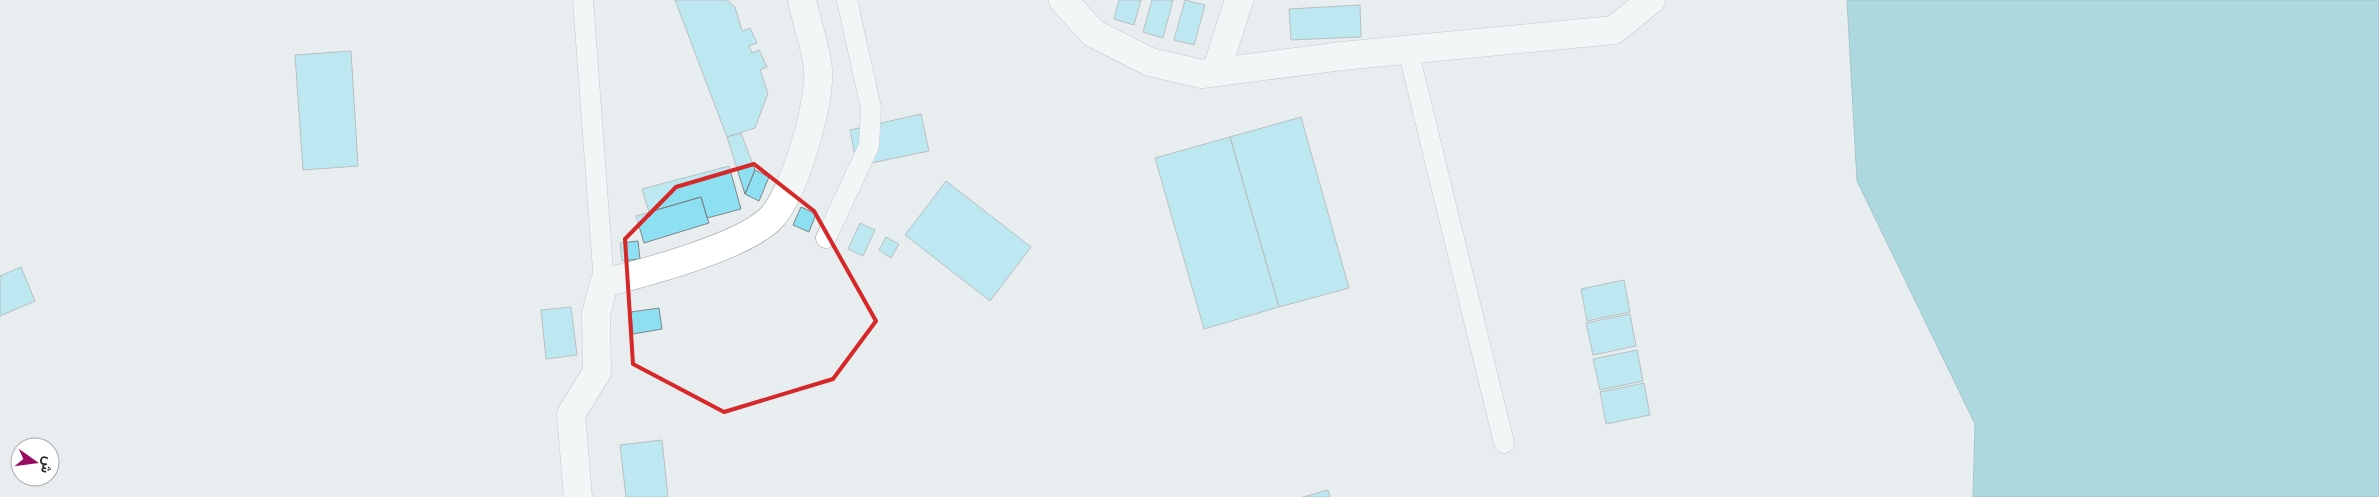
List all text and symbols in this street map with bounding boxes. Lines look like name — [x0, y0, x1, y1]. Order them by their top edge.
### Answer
north arrow — [10, 437, 60, 487]
text: ش — [37, 455, 58, 476]

